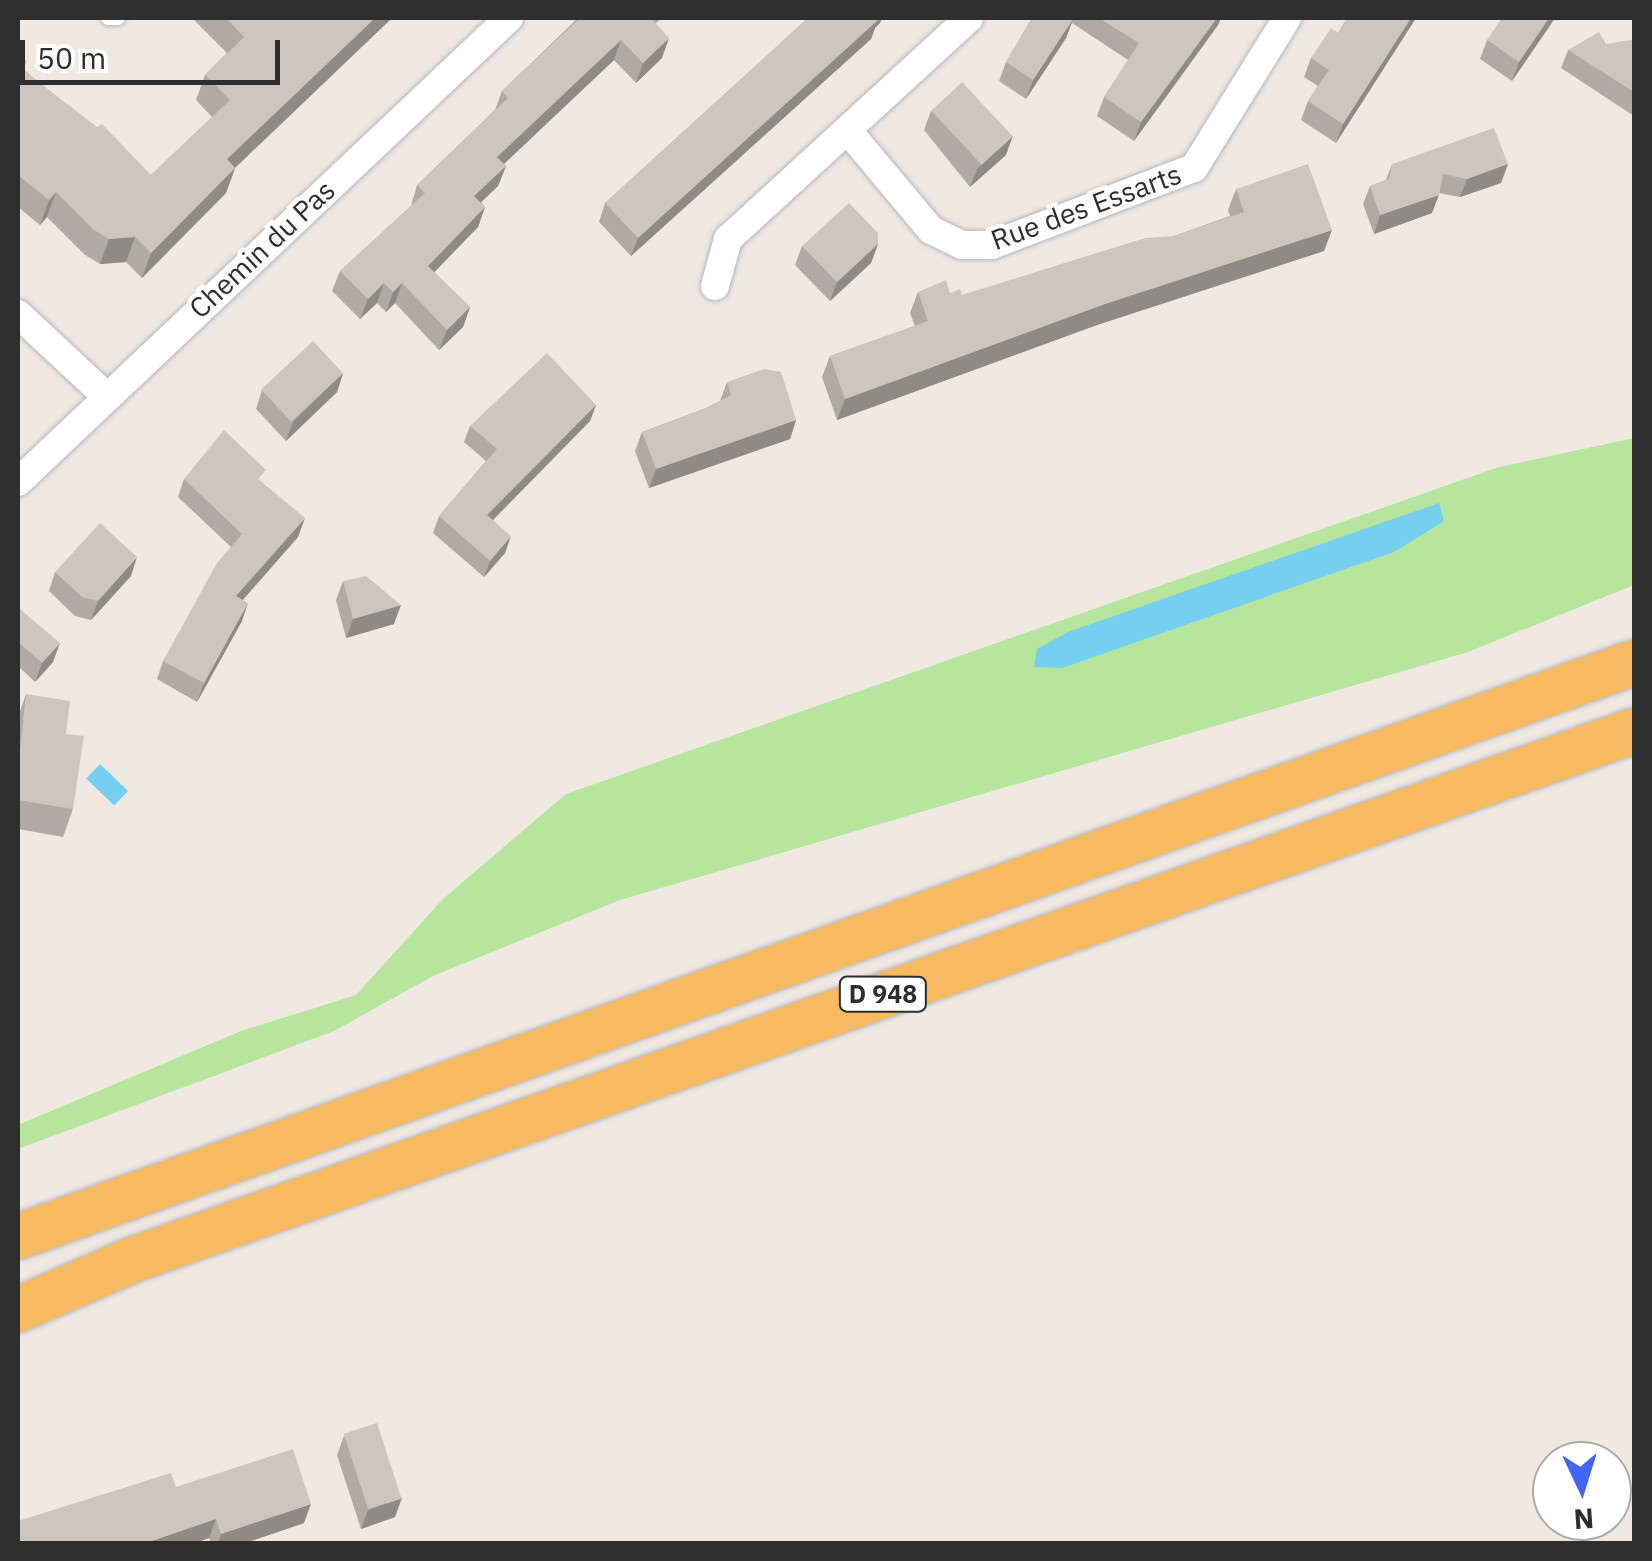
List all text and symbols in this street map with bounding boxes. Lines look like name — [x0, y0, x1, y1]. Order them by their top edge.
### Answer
scale bar — [25, 20, 285, 82]
text: 50 m — [37, 38, 106, 77]
street label: Rue des Essarts — [986, 157, 1186, 257]
street label: Chemin du Pas — [182, 173, 342, 325]
road number: D 948 — [838, 974, 928, 1014]
north arrow — [1532, 1441, 1632, 1541]
text: N — [1573, 1500, 1595, 1539]

